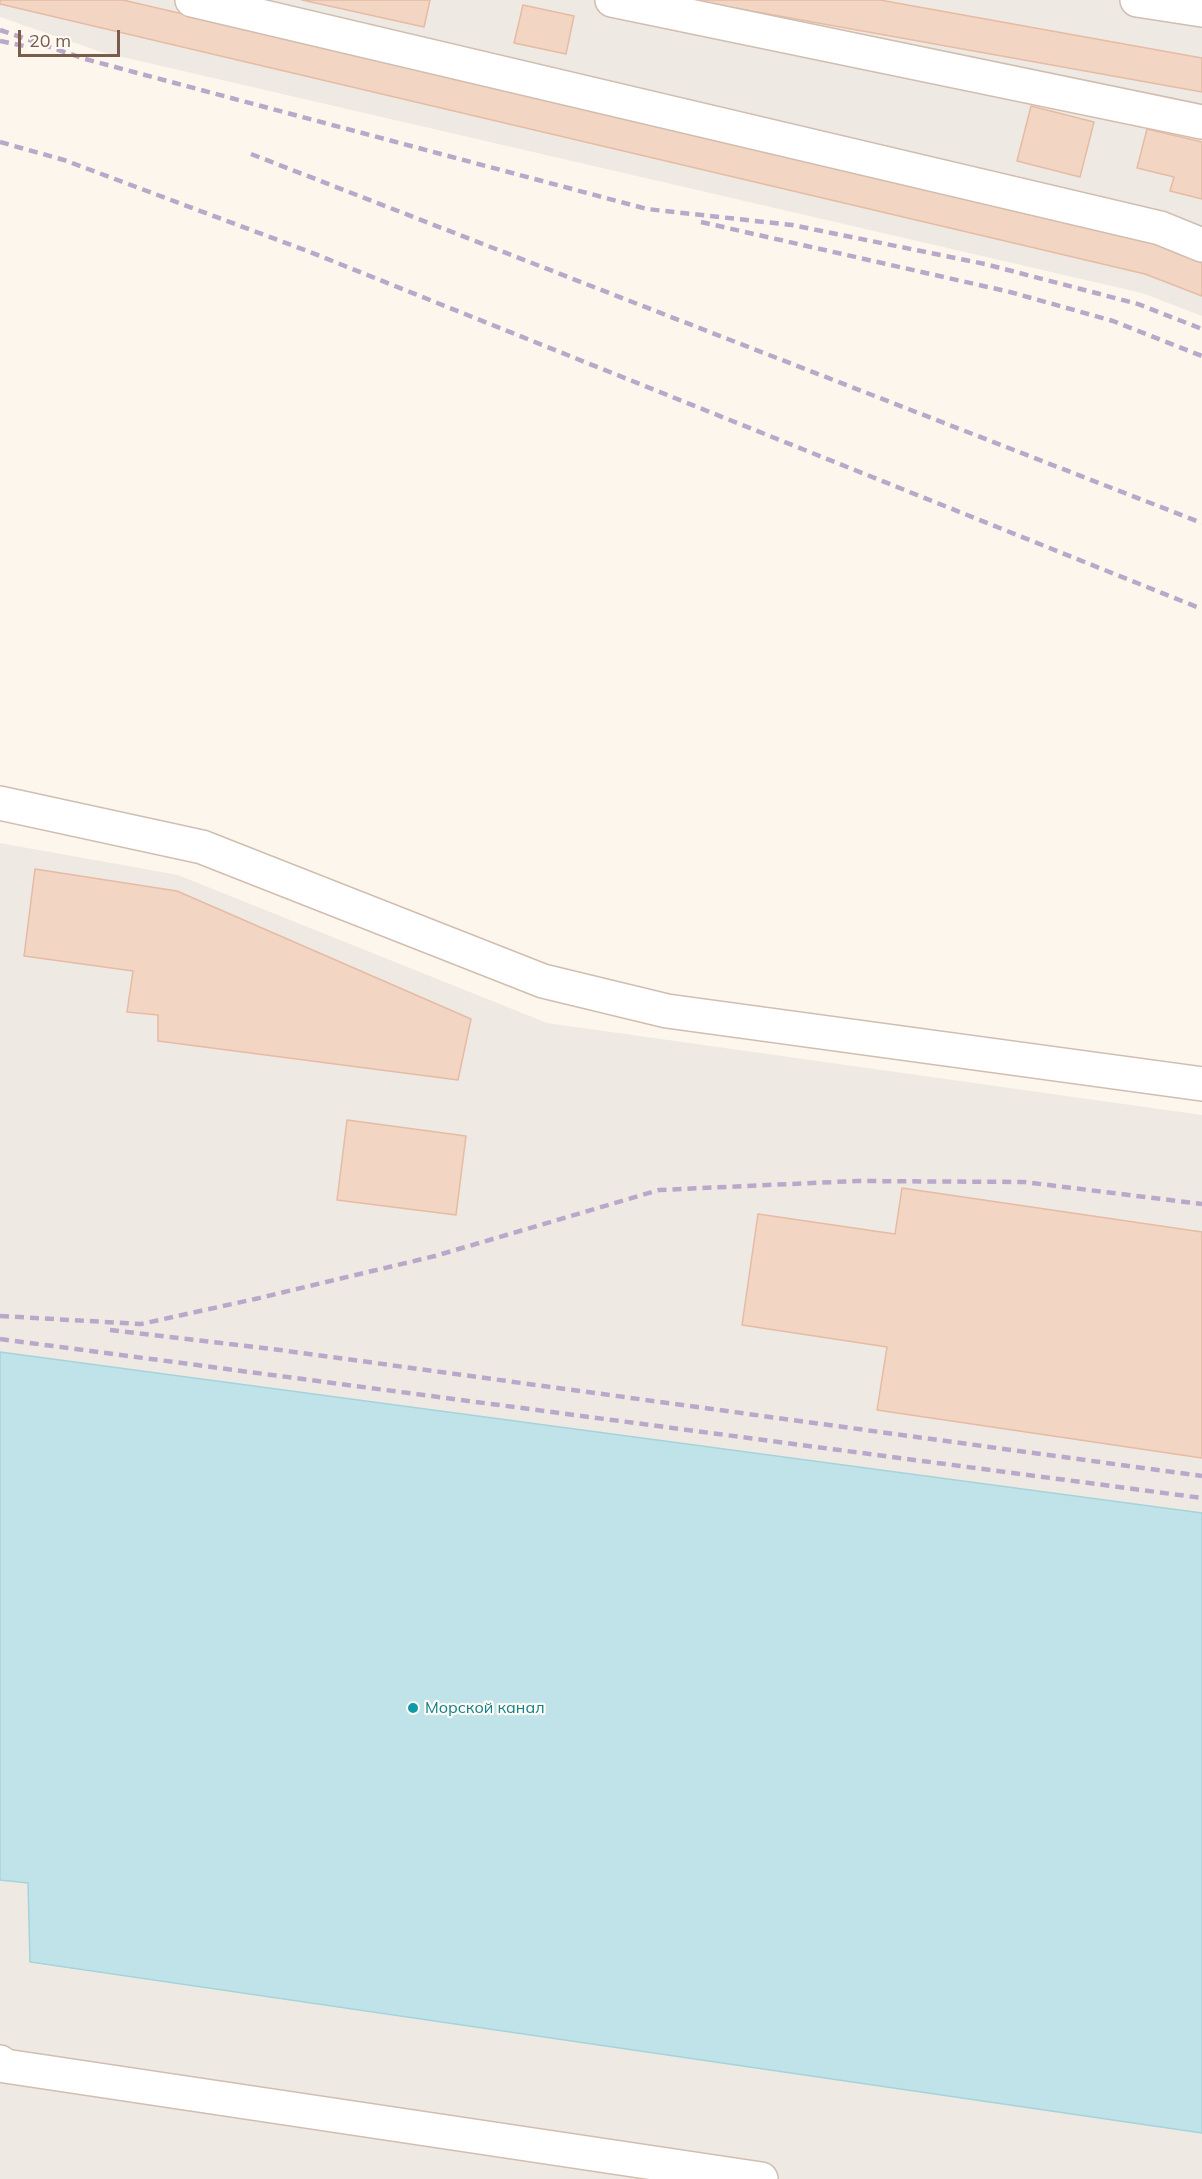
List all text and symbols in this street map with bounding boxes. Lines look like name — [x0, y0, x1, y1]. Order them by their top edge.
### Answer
scale bar — [21, 18, 123, 56]
text: 20 m — [29, 29, 71, 52]
place label: Морской канал — [425, 1698, 545, 1718]
marker: Морской канал — [406, 1701, 420, 1715]

